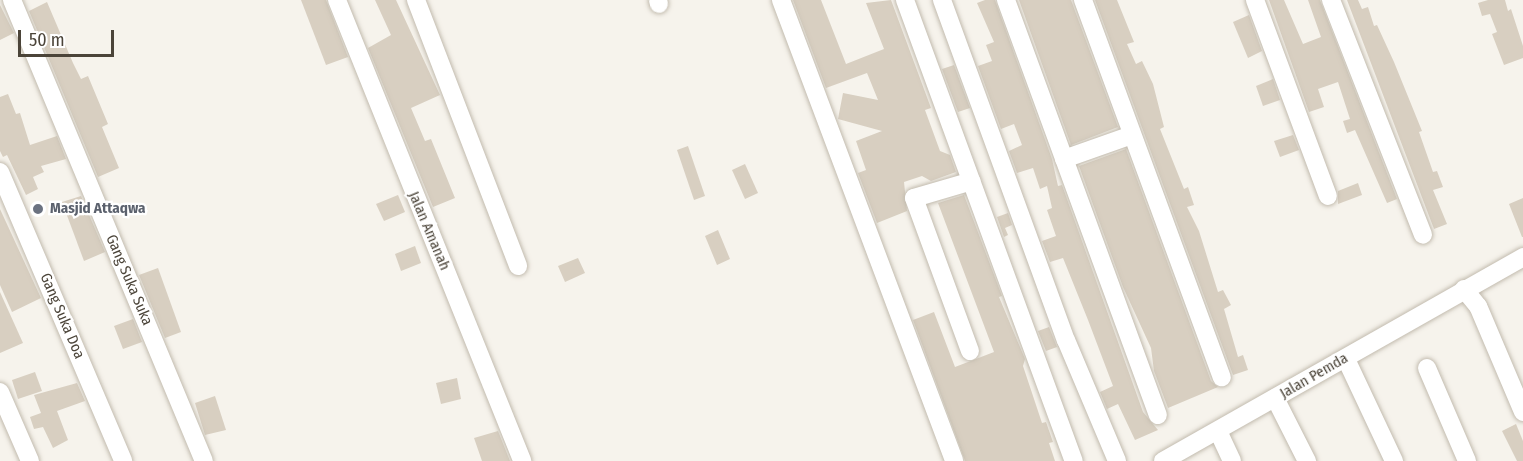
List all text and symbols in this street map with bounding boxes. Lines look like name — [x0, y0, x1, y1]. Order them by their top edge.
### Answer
scale bar — [21, 18, 117, 56]
text: 50 m — [29, 29, 65, 51]
street label: Jalan Amanah — [404, 189, 454, 273]
place label: Masjid Attaqwa — [50, 200, 146, 218]
marker: Masjid Attaqwa — [31, 202, 45, 216]
street label: Gang Suka Suka — [102, 232, 156, 328]
street label: Gang Suka Doa — [36, 271, 88, 361]
street label: Jalan Pemda — [1277, 349, 1351, 403]

